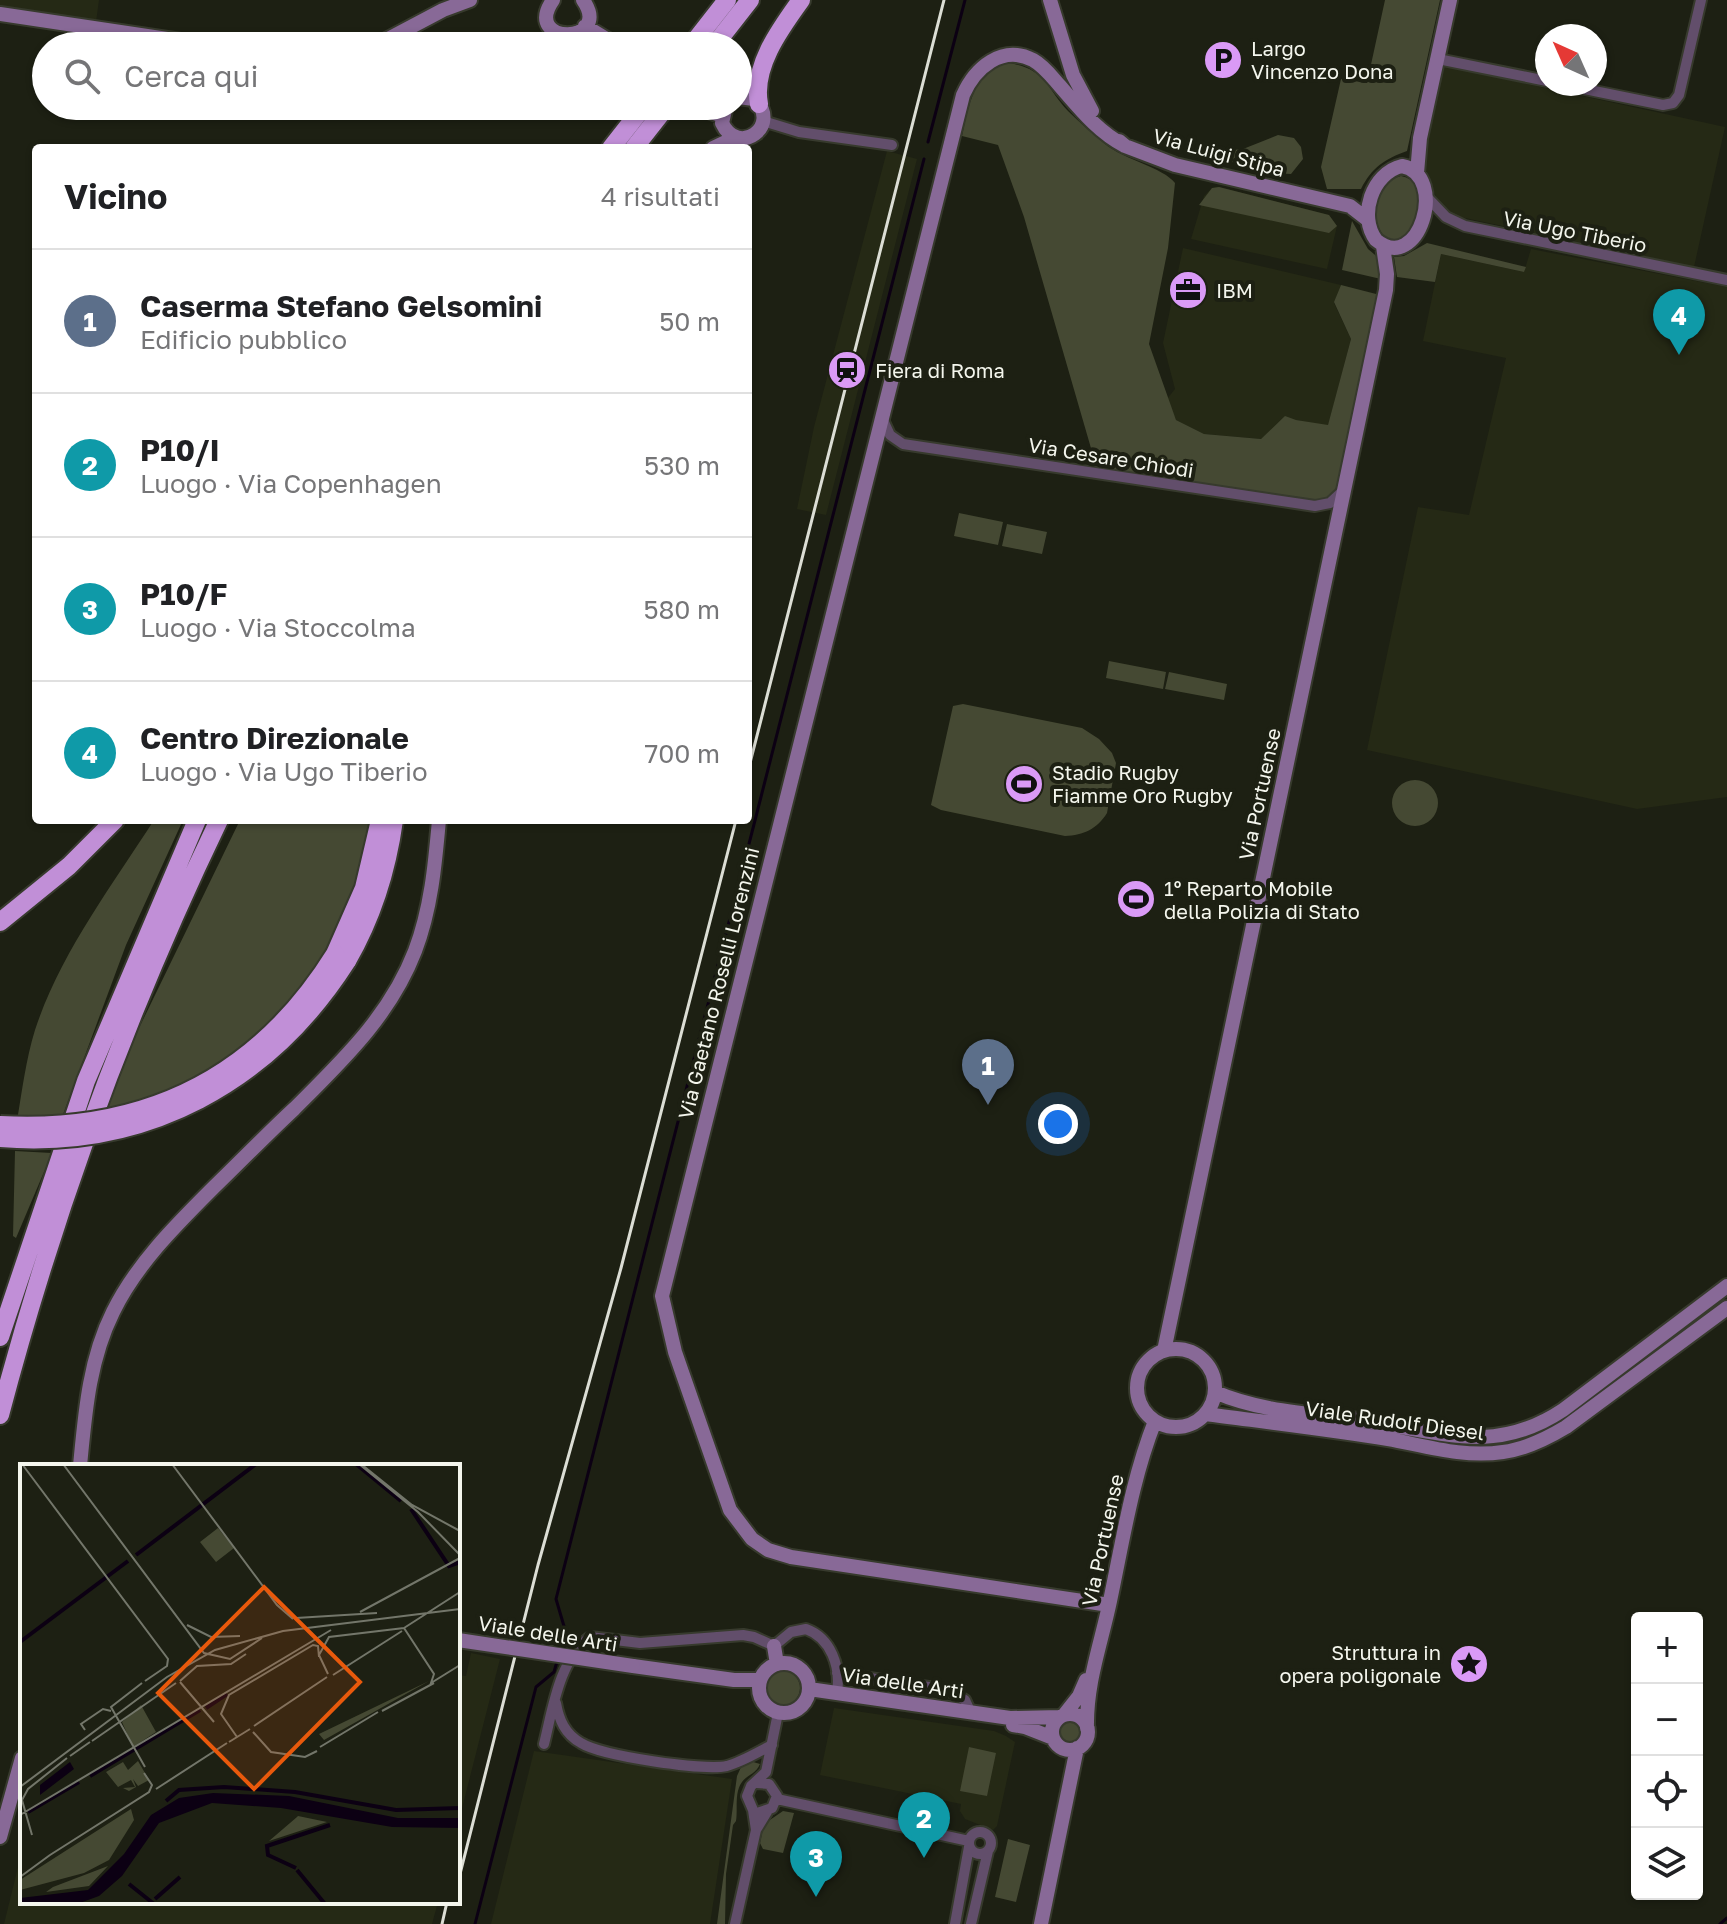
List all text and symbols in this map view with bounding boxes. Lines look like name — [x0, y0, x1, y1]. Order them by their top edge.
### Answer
north arrow — [1535, 24, 1607, 96]
search box — [32, 32, 752, 120]
place label: Largo Vincenzo Dona — [1251, 36, 1394, 83]
parking icon: Largo Vincenzo Dona — [1202, 39, 1244, 81]
icon: search — [60, 54, 104, 98]
text: Cerca qui — [124, 58, 259, 94]
street label: Via Luigi Stipa — [1150, 123, 1288, 181]
text: Vicino — [64, 176, 167, 216]
text: 4 risultati — [601, 181, 720, 212]
street label: Via Ugo Tiberio — [1501, 205, 1649, 257]
office icon: IBM — [1167, 269, 1209, 311]
place label: IBM — [1216, 278, 1253, 302]
text: Caserma Stefano Gelsomini — [140, 288, 542, 324]
pin: 4 — [1653, 289, 1705, 355]
text: 1 — [83, 306, 97, 337]
text: 50 m — [659, 306, 720, 337]
text: Edificio pubblico — [140, 324, 347, 355]
station icon: Fiera di Roma — [826, 349, 868, 391]
place label: Fiera di Roma — [875, 358, 1005, 382]
text: P10/I — [140, 432, 220, 468]
street label: Via Cesare Chiodi — [1027, 432, 1195, 482]
text: 2 — [82, 450, 98, 481]
text: 530 m — [644, 450, 720, 481]
text: Luogo · Via Copenhagen — [140, 468, 442, 499]
text: P10/F — [140, 576, 227, 612]
text: 3 — [82, 594, 98, 625]
text: 580 m — [643, 594, 720, 625]
text: Luogo · Via Stoccolma — [140, 612, 416, 643]
text: Centro Direzionale — [140, 720, 409, 756]
street label: Via Portuense — [1233, 726, 1285, 862]
text: 4 — [82, 738, 98, 769]
text: 700 m — [644, 738, 720, 769]
text: Luogo · Via Ugo Tiberio — [140, 756, 428, 787]
place label: Stadio Rugby Fiamme Oro Rugby — [1052, 760, 1233, 807]
sports icon: Stadio Rugby Fiamme Oro Rugby — [1003, 763, 1045, 805]
street label: Via Gaetano Roselli Lorenzini — [673, 845, 763, 1121]
place label: 1º Reparto Mobile della Polizia di Stato — [1164, 876, 1360, 923]
sports icon: 1º Reparto Mobile della Polizia di Stato — [1115, 878, 1157, 920]
pin: 1 — [962, 1039, 1014, 1105]
your location — [1038, 1104, 1078, 1144]
street label: Viale Rudolf Diesel — [1304, 1396, 1486, 1444]
inset map — [20, 1464, 460, 1904]
street label: Via Portuense — [1076, 1472, 1128, 1608]
street label: Viale delle Arti — [477, 1610, 619, 1656]
map controls — [1631, 1612, 1703, 1900]
button: + — [1631, 1612, 1703, 1684]
place label: Struttura in opera poligonale — [1279, 1640, 1441, 1687]
place icon: Struttura in opera poligonale — [1448, 1643, 1490, 1685]
street label: Via delle Arti — [840, 1662, 966, 1702]
button: − — [1631, 1684, 1703, 1756]
button: locate — [1631, 1756, 1703, 1828]
pin: 2 — [898, 1792, 950, 1858]
button: layers — [1631, 1828, 1703, 1900]
pin: 3 — [790, 1831, 842, 1897]

